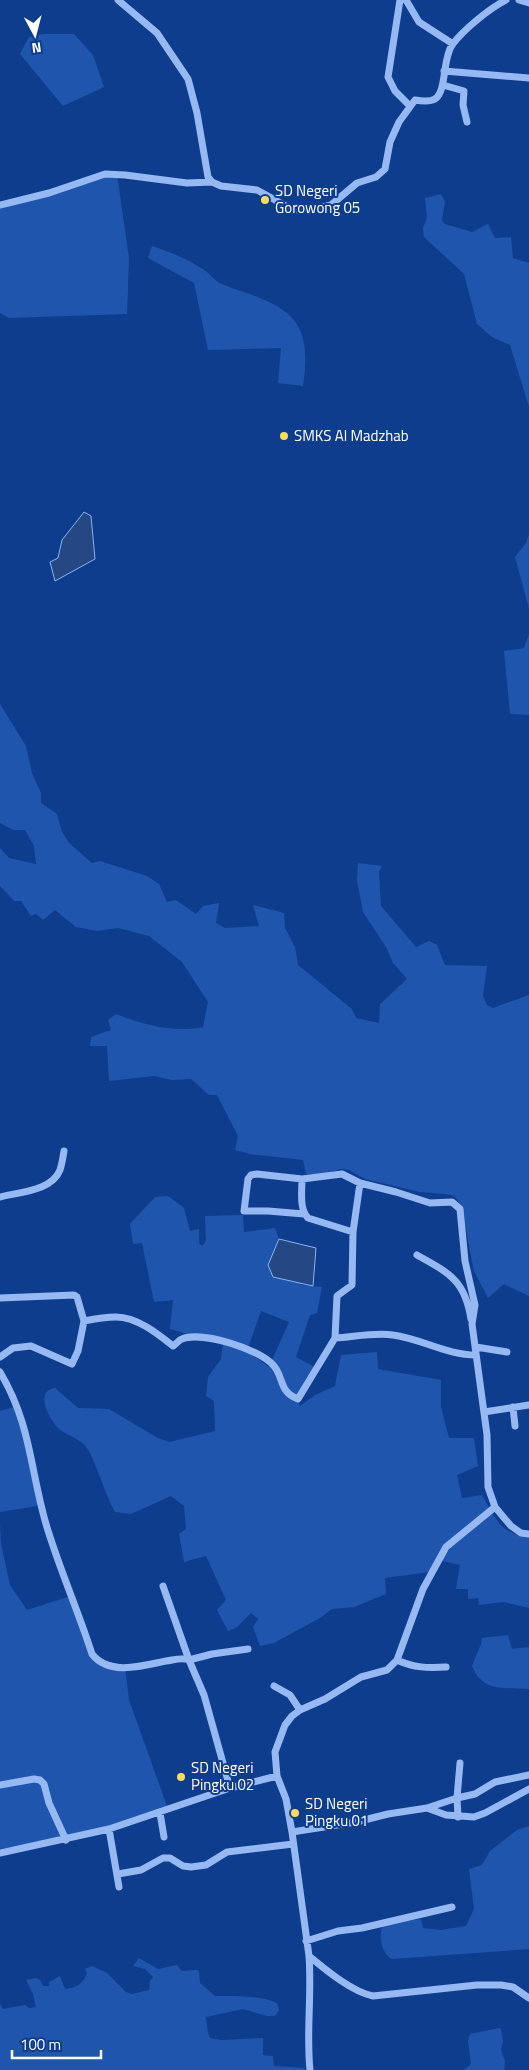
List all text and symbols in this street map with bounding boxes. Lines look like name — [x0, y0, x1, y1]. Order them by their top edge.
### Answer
north arrow — [10, 10, 60, 60]
text: N — [31, 37, 43, 59]
place label: SD Negeri Gorowong 05 — [275, 179, 360, 219]
marker: SD Negeri Gorowong 05 — [259, 194, 271, 206]
place label: SMKS Al Madzhab — [294, 424, 409, 447]
marker: SMKS Al Madzhab — [278, 430, 290, 442]
place label: SD Negeri Pingku 02 — [191, 1756, 254, 1796]
marker: SD Negeri Pingku 02 — [175, 1771, 187, 1783]
place label: SD Negeri Pingku 01 — [305, 1792, 368, 1832]
marker: SD Negeri Pingku 01 — [289, 1807, 301, 1819]
scale bar — [12, 2028, 101, 2060]
text: 100 m — [20, 2033, 61, 2056]

